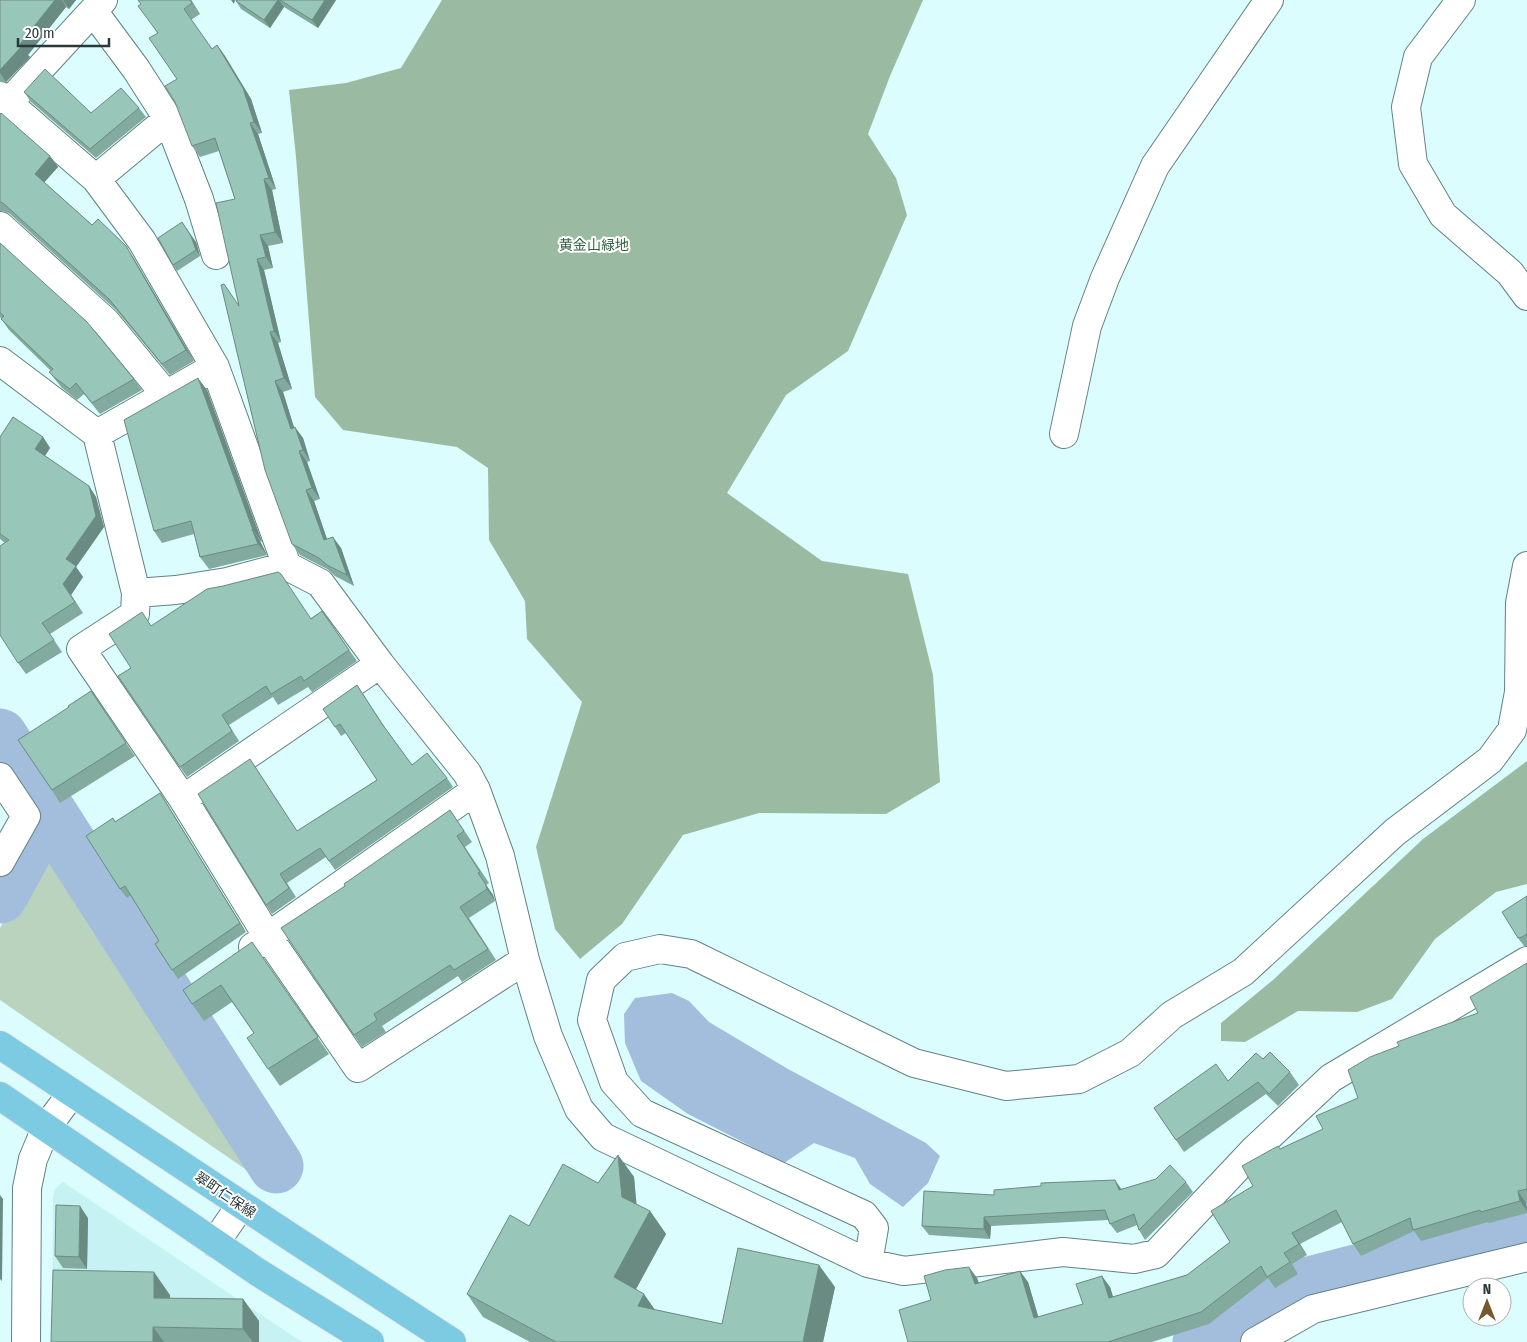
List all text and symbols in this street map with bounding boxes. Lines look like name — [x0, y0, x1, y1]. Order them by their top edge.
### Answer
scale bar — [18, 15, 109, 47]
text: 20 m — [25, 24, 55, 42]
park label: 黄金山緑地 — [559, 237, 629, 254]
street label: 翠町仁保線 — [191, 1168, 259, 1222]
north arrow — [1462, 1277, 1512, 1327]
text: N — [1483, 1281, 1491, 1298]

